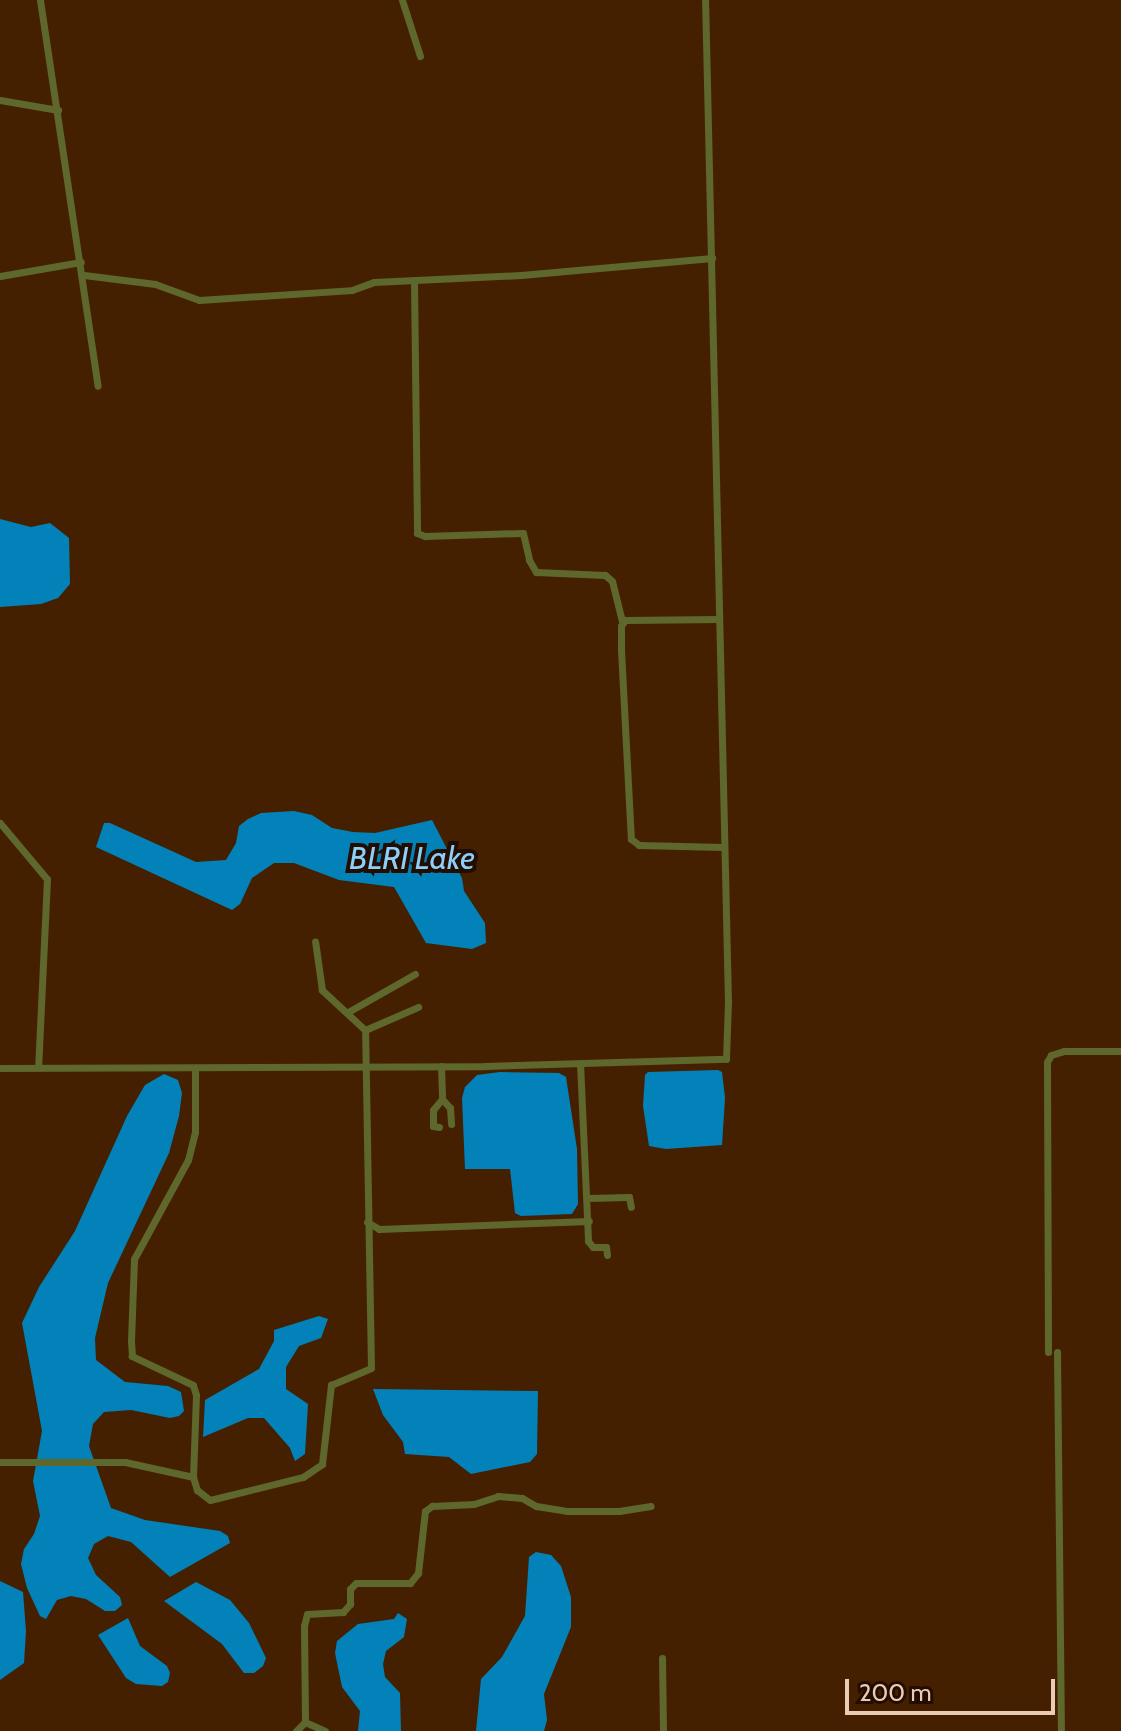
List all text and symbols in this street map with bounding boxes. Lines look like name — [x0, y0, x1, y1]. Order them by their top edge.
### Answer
water label: BLRI Lake — [349, 839, 475, 877]
scale bar — [849, 1663, 1059, 1713]
text: 200 m — [859, 1678, 932, 1707]

